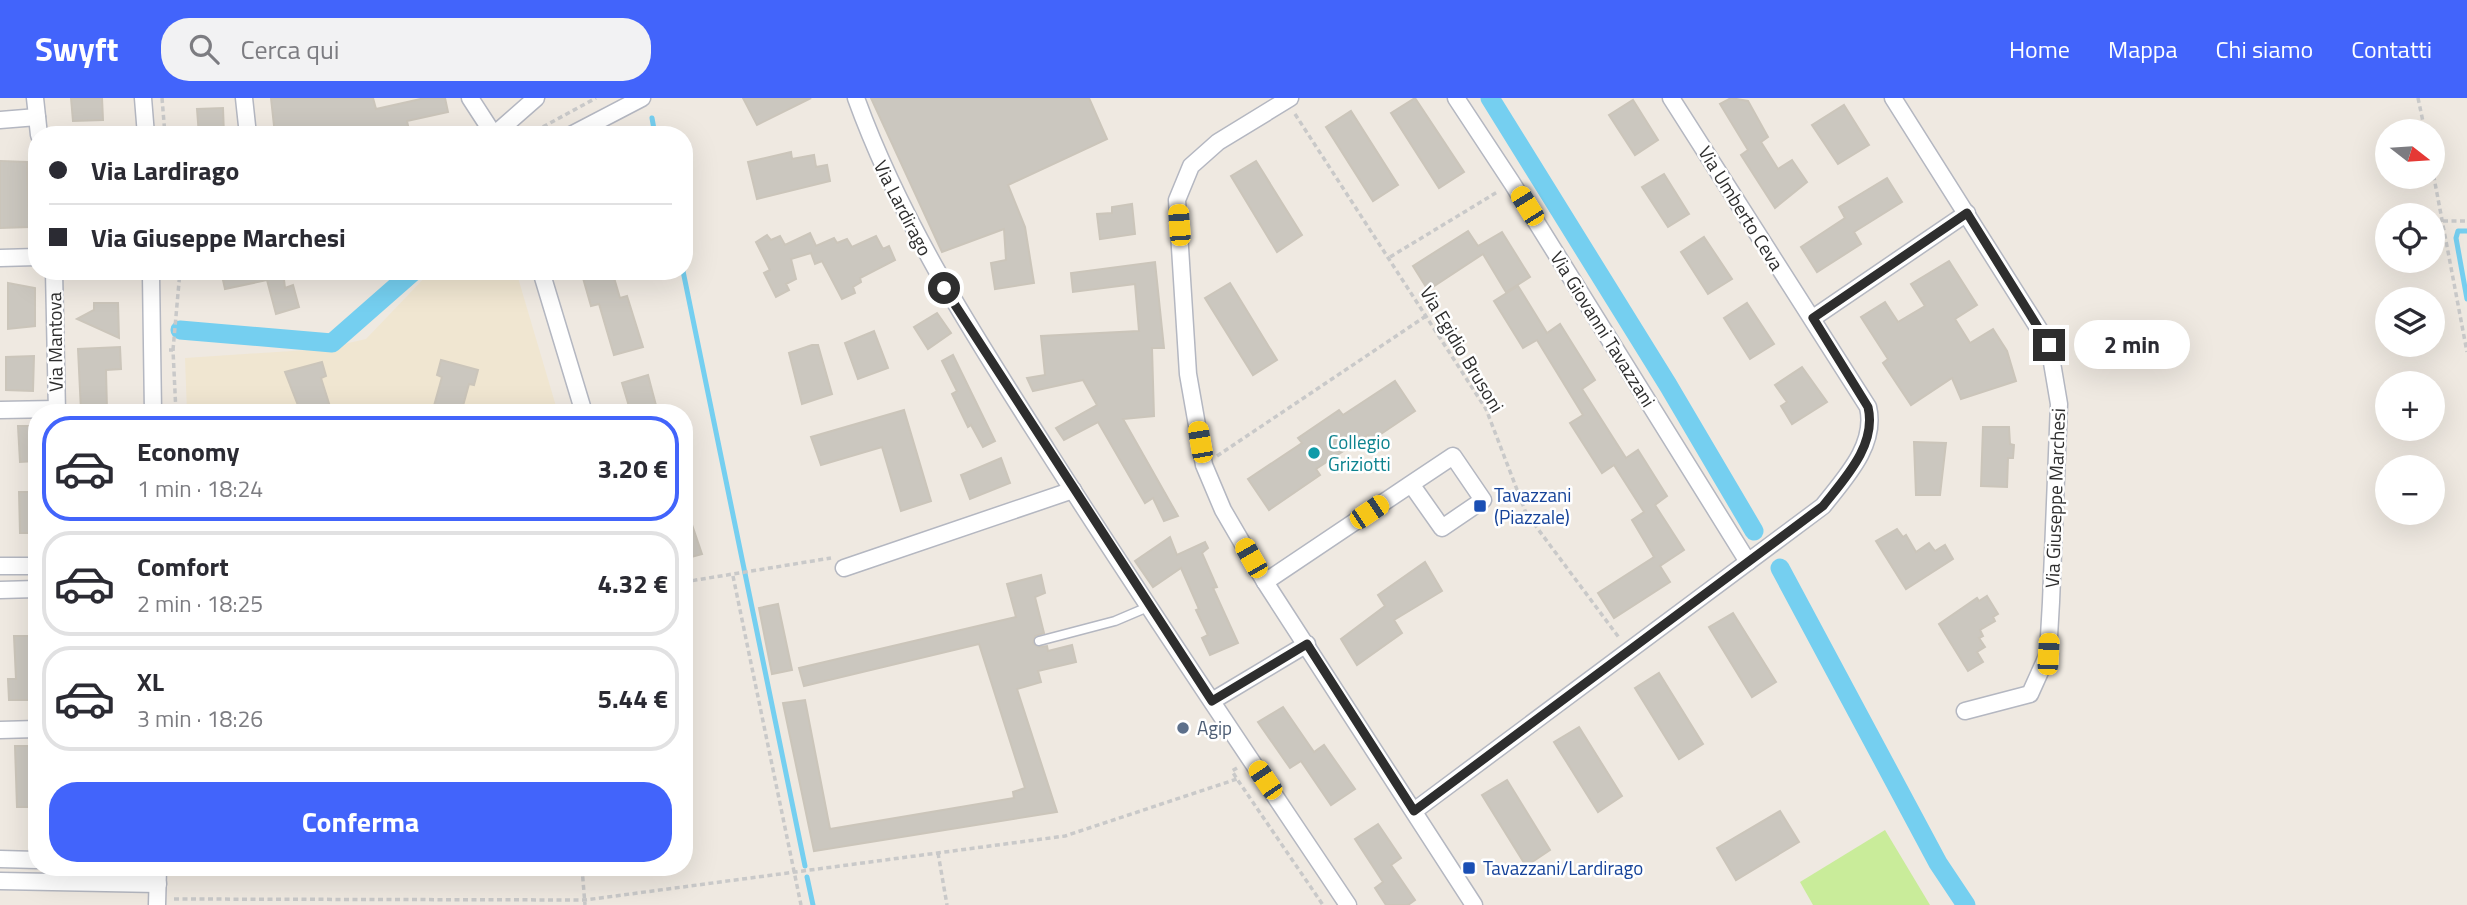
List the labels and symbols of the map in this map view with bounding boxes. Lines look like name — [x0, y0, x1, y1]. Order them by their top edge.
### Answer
north arrow — [2375, 119, 2445, 189]
street label: Via Umberto Ceva — [1691, 140, 1792, 276]
street label: Via Lardirago — [867, 155, 940, 261]
car — [1507, 183, 1548, 229]
car — [1168, 203, 1191, 247]
street label: Via Giovanni Tavazzani — [1544, 245, 1663, 412]
route start — [928, 272, 960, 304]
street label: Via Egidio Brusoni — [1413, 280, 1512, 418]
street label: Via Mantova — [39, 291, 70, 392]
callout: 2 min — [2074, 320, 2189, 370]
route end — [2033, 329, 2065, 361]
street label: Via Giuseppe Marchesi — [2037, 408, 2072, 588]
car — [1187, 419, 1214, 465]
place label: Collegio Griziotti — [1328, 427, 1391, 478]
marker: Collegio Griziotti — [1306, 445, 1322, 461]
place label: Tavazzani (Piazzale) — [1494, 480, 1571, 531]
car — [1346, 492, 1393, 532]
marker: Tavazzani (Piazzale) — [1472, 498, 1488, 514]
car — [1232, 535, 1271, 581]
car — [2037, 632, 2060, 676]
place label: Agip — [1197, 713, 1232, 742]
marker: Agip — [1175, 720, 1191, 736]
car — [1245, 757, 1286, 803]
place label: Tavazzani/Lardirago — [1483, 853, 1643, 882]
marker: Tavazzani/Lardirago — [1461, 860, 1477, 876]

